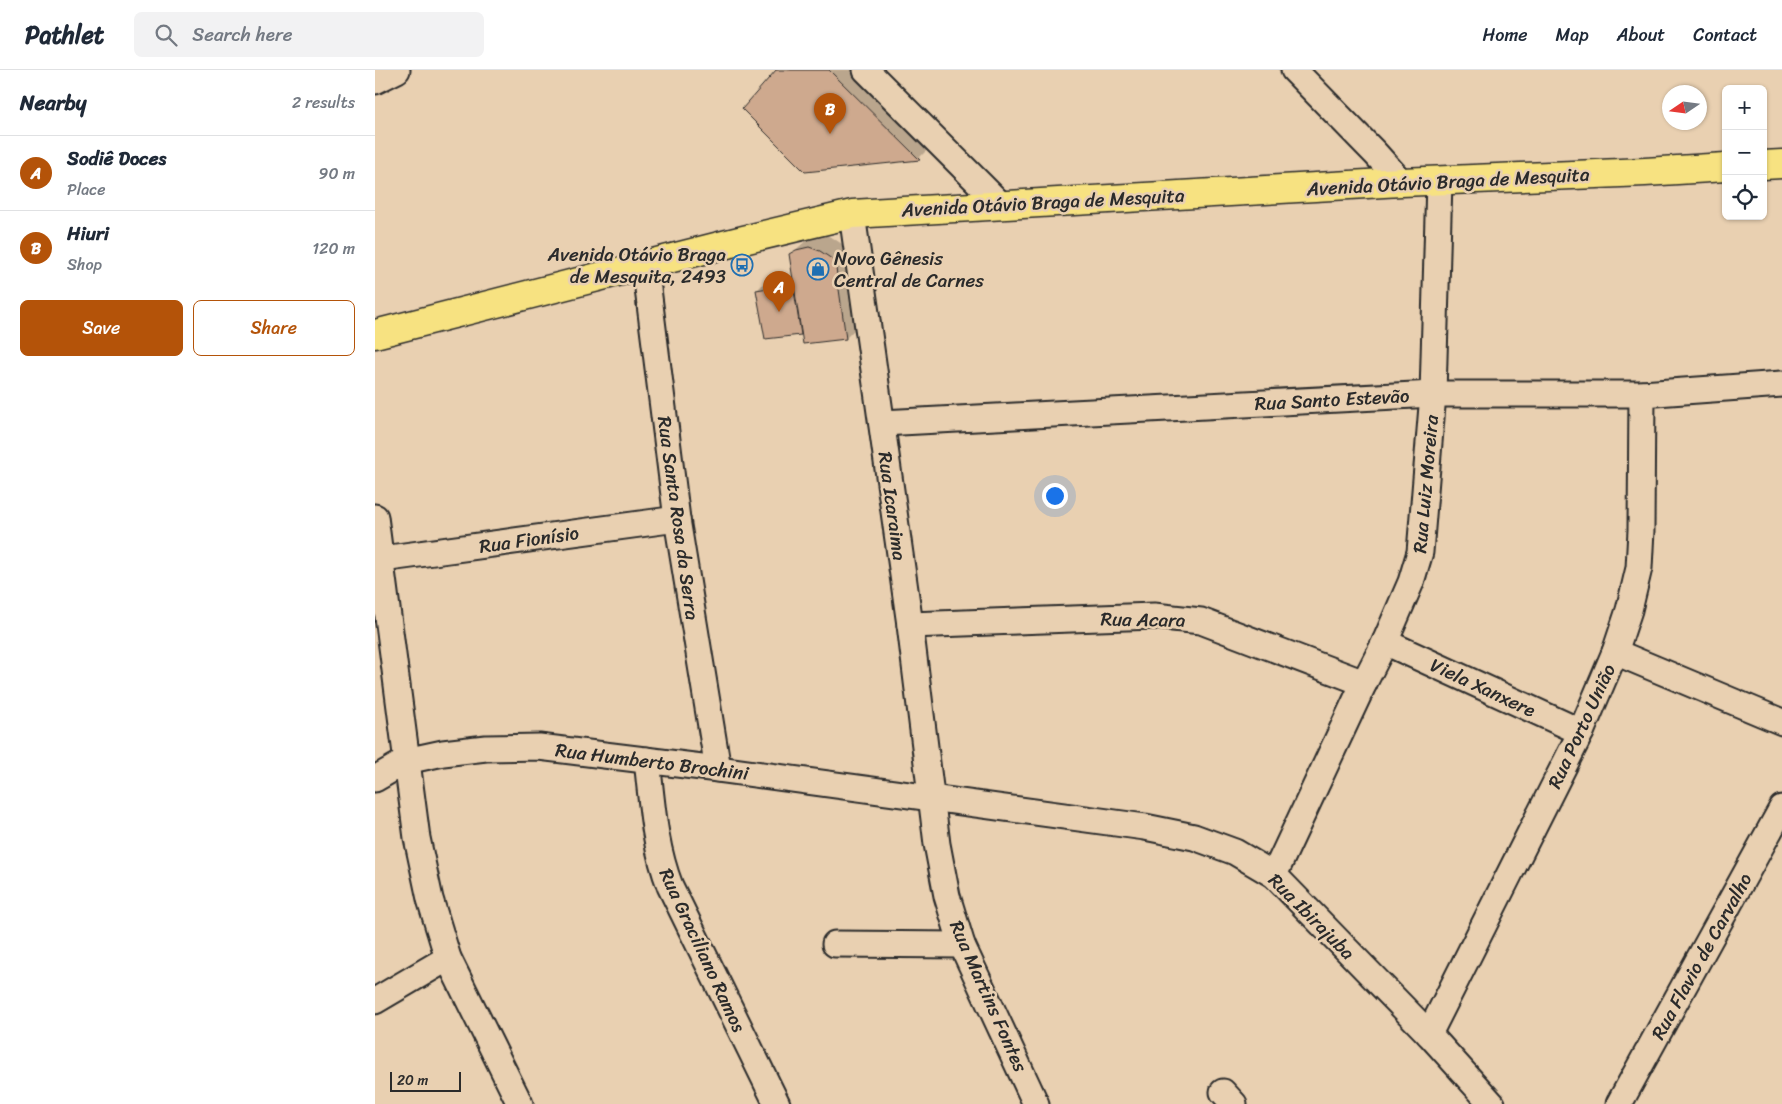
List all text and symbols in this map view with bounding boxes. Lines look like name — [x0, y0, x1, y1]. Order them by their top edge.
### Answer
search box — [134, 12, 484, 57]
text: Pathlet — [25, 14, 104, 56]
text: Search here — [192, 18, 292, 51]
text: Home — [1483, 19, 1528, 51]
text: Map — [1556, 19, 1589, 51]
text: About — [1617, 19, 1665, 51]
text: Contact — [1693, 19, 1757, 51]
icon: search — [152, 21, 180, 49]
text: Nearby — [20, 84, 86, 122]
north arrow — [1662, 85, 1707, 130]
map controls — [1722, 85, 1767, 220]
button: + — [1722, 85, 1767, 130]
text: 2 results — [292, 88, 355, 117]
pin: B — [814, 93, 846, 134]
button: − — [1722, 130, 1767, 175]
text: Sodiê Doces — [67, 142, 166, 175]
street label: Avenida Otávio Braga de Mesquita — [1305, 158, 1591, 205]
text: A — [31, 159, 41, 188]
text: 90 m — [319, 159, 355, 188]
text: Place — [67, 175, 106, 204]
button: locate — [1722, 175, 1767, 220]
street label: Avenida Otávio Braga de Mesquita — [900, 179, 1186, 226]
text: Hiuri — [67, 217, 109, 250]
text: B — [31, 234, 41, 263]
text: 120 m — [312, 234, 355, 263]
place label: Avenida Otávio Braga de Mesquita, 2493 — [547, 238, 727, 293]
place label: Novo Gênesis Central de Carnes — [834, 242, 984, 297]
text: Shop — [67, 250, 102, 279]
bus stop icon: Avenida Otávio Braga de Mesquita, 2493 — [730, 253, 754, 277]
shop icon: Novo Gênesis Central de Carnes — [806, 257, 830, 281]
pin: A — [763, 271, 795, 312]
button: Save — [20, 300, 183, 356]
button: Share — [193, 300, 355, 356]
street label: Rua Santo Estevão — [1254, 379, 1410, 420]
street label: Rua Luiz Moreira — [1403, 413, 1448, 555]
street label: Rua Santa Rosa da Serra — [648, 414, 709, 622]
street label: Rua Icaraima — [869, 450, 917, 563]
your location — [1042, 483, 1068, 509]
street label: Rua Fionísio — [477, 516, 581, 563]
street label: Rua Acara — [1100, 602, 1186, 637]
street label: Viela Xanxere — [1424, 649, 1541, 726]
street label: Rua Porto União — [1538, 658, 1625, 794]
street label: Rua Humberto Brochini — [553, 733, 751, 790]
street label: Rua Graciliano Ramos — [650, 863, 755, 1038]
street label: Rua Ibirajuba — [1260, 865, 1363, 968]
street label: Rua Flavio de Carvalho — [1642, 867, 1761, 1046]
street label: Rua Martins Fontes — [940, 915, 1037, 1078]
text: 20 m — [397, 1068, 428, 1093]
scale bar — [390, 1069, 461, 1092]

